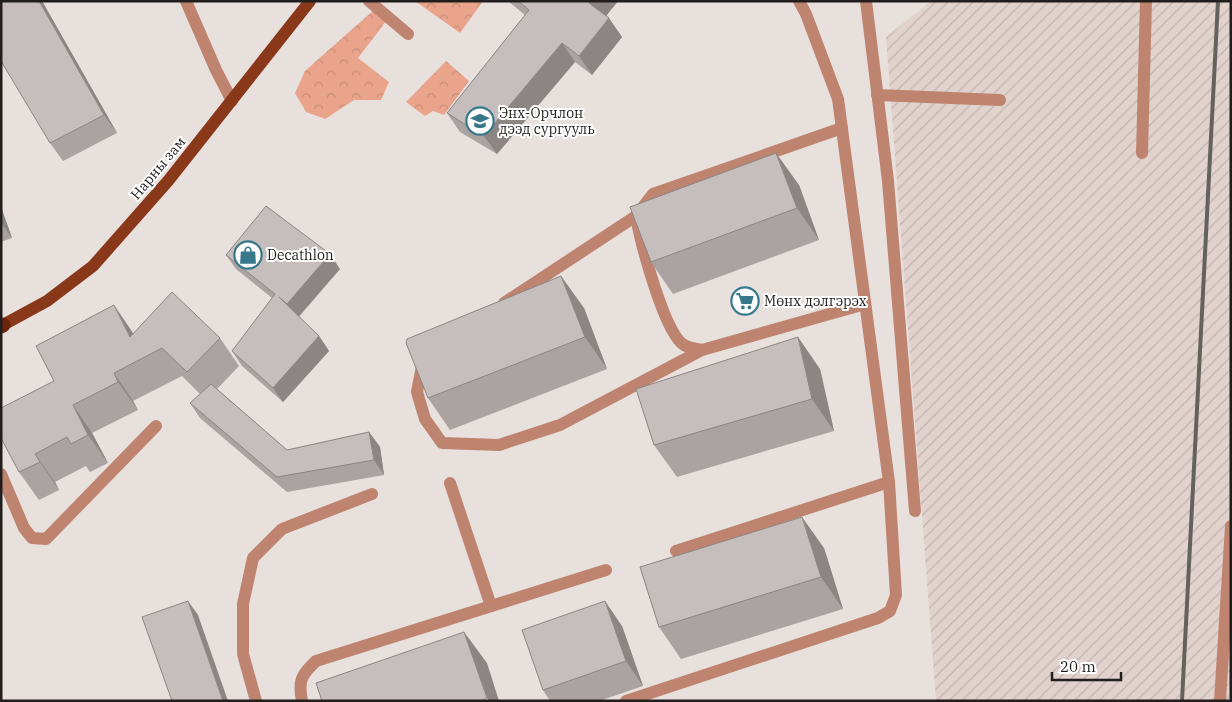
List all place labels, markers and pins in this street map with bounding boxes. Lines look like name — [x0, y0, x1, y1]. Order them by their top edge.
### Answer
place label: Энх-Орчлон дээд сургууль — [499, 104, 595, 138]
school or university icon: Энх-Орчлон дээд сургууль — [465, 106, 495, 136]
shop icon: Decathlon — [233, 240, 263, 270]
place label: Decathlon — [267, 246, 334, 264]
supermarket icon: Мөнх дэлгэрэх — [730, 286, 760, 316]
place label: Мөнх дэлгэрэх — [764, 292, 867, 310]

